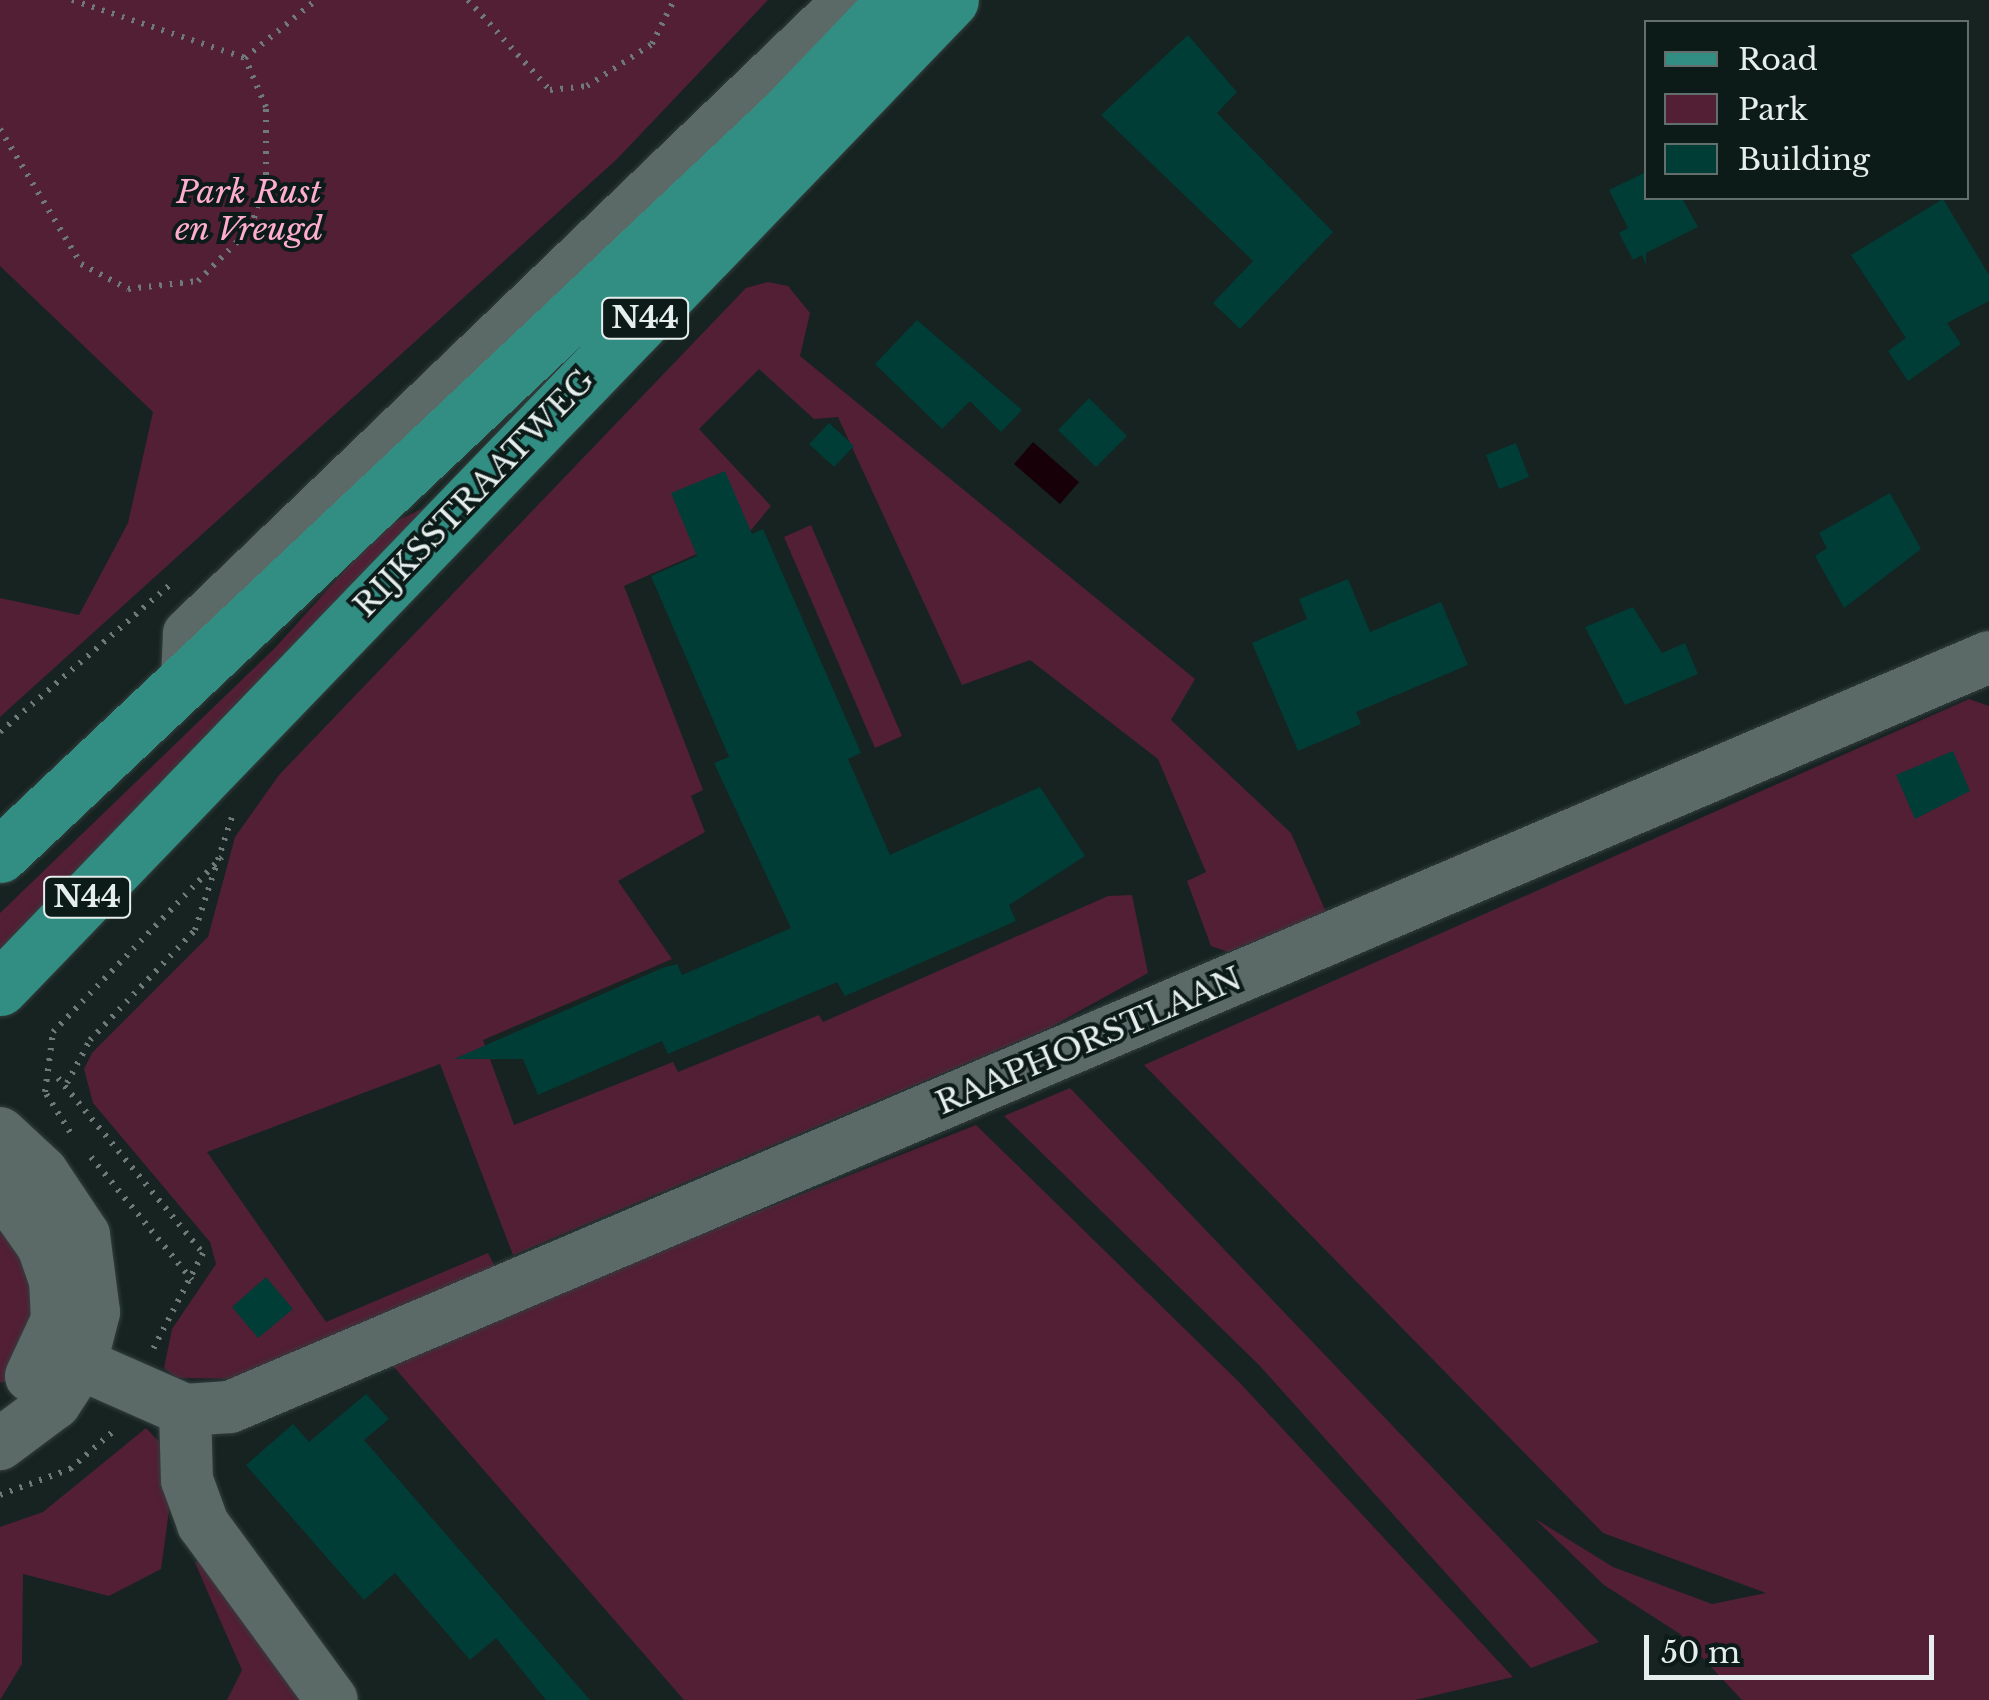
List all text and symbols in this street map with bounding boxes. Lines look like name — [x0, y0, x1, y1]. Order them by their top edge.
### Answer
legend — [1644, 20, 1969, 200]
text: Road — [1738, 41, 1818, 78]
text: Park — [1738, 91, 1808, 128]
text: Building — [1738, 141, 1870, 178]
park label: Park Rust en Vreugd — [175, 174, 323, 249]
road number: N44 — [600, 293, 690, 343]
street label: RIJKSSTRAATWEG — [346, 361, 602, 625]
road number: N44 — [42, 872, 132, 922]
street label: RAAPHORSTLAAN — [930, 959, 1248, 1123]
scale bar — [1649, 1615, 1939, 1677]
text: 50 m — [1661, 1634, 1740, 1671]

